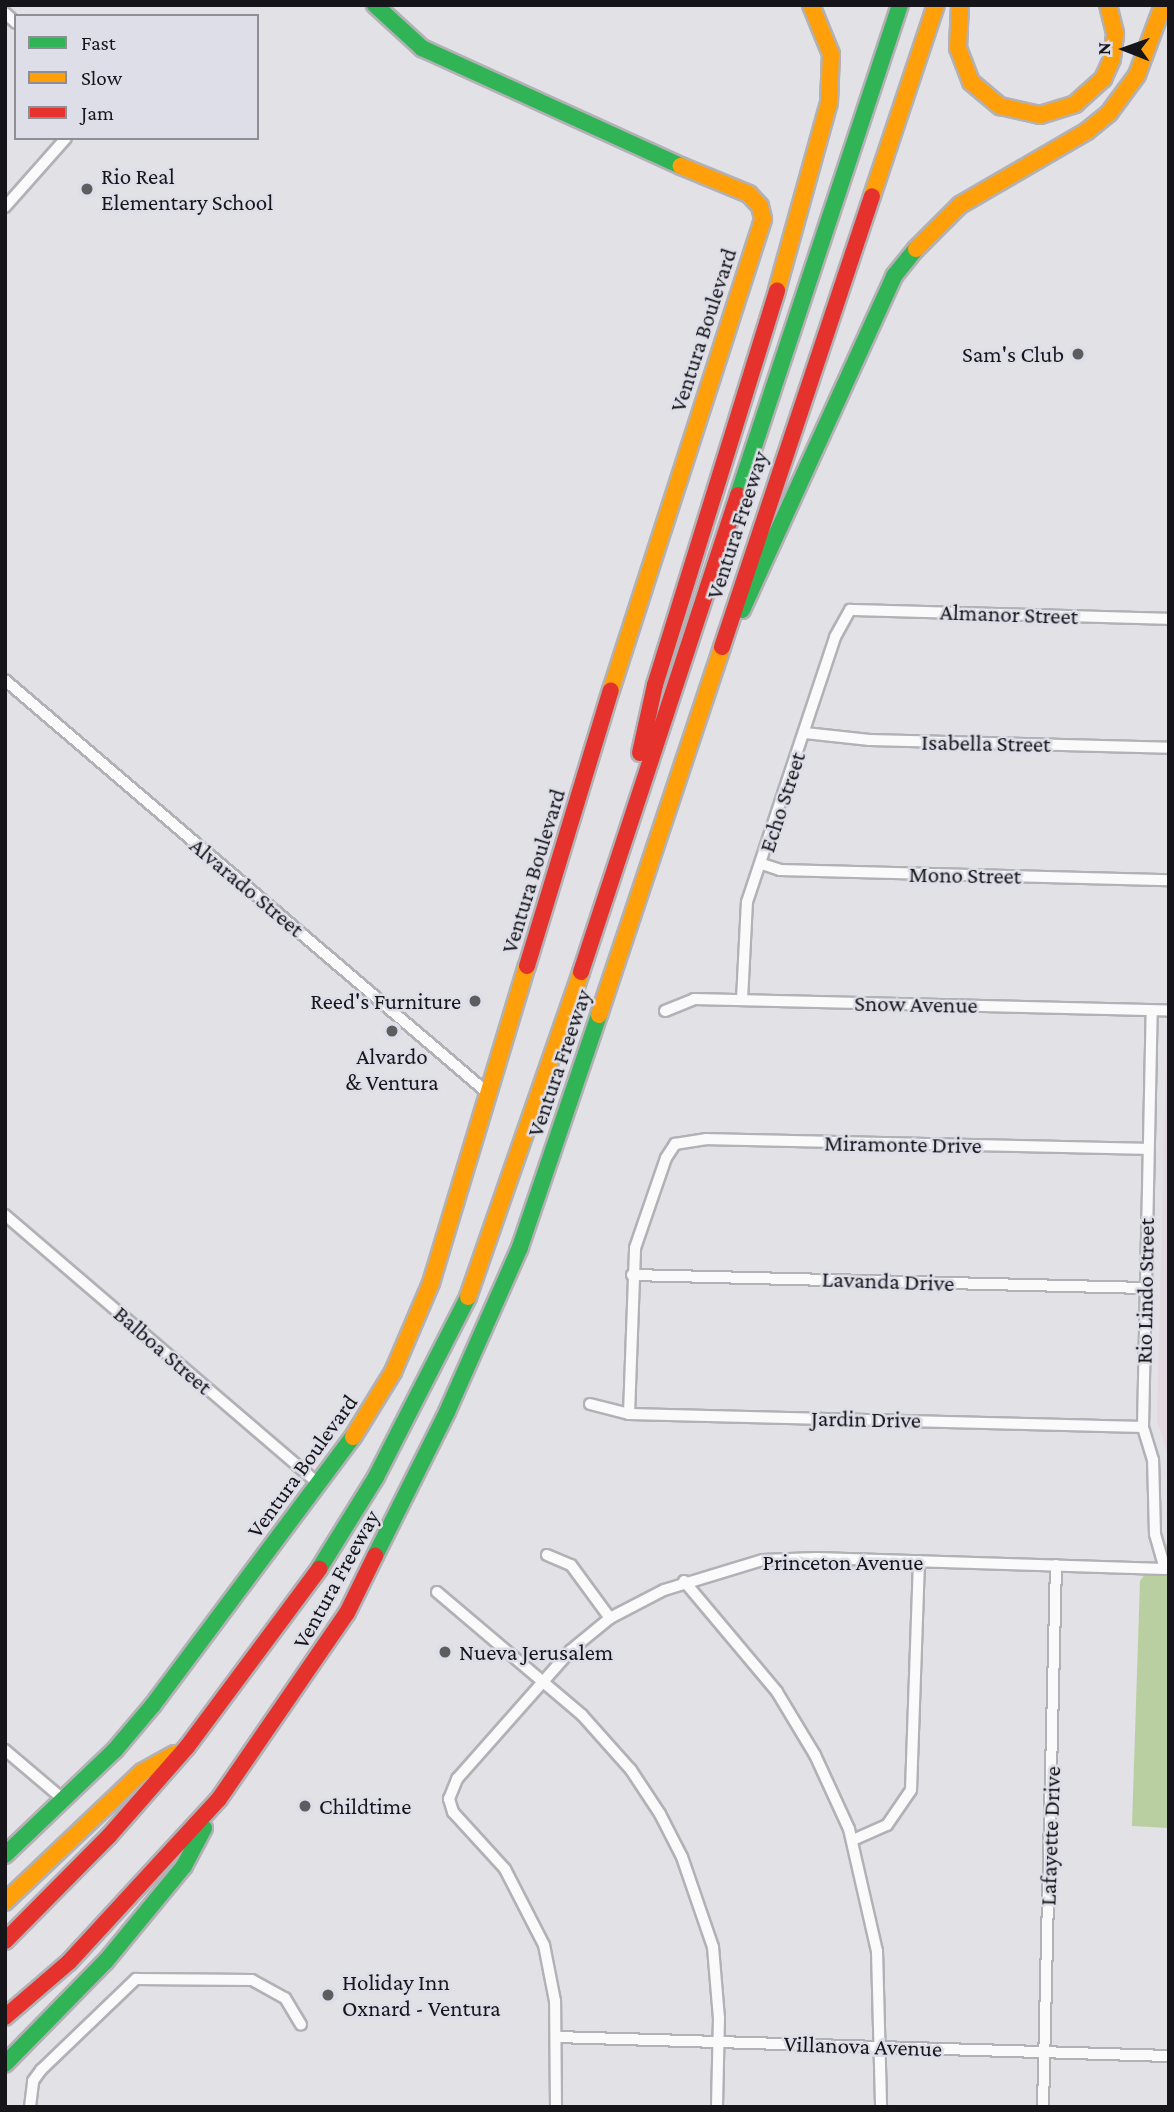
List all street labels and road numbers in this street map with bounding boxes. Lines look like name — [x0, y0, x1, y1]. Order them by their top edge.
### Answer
street label: Ventura Boulevard — [664, 245, 742, 415]
street label: Ventura Freeway — [700, 447, 774, 603]
street label: Almanor Street — [939, 598, 1079, 630]
street label: Isabella Street — [921, 728, 1051, 758]
street label: Echo Street — [753, 748, 811, 856]
street label: Ventura Boulevard — [495, 786, 571, 956]
street label: Alvarado Street — [184, 831, 310, 943]
street label: Mono Street — [909, 860, 1021, 890]
street label: Ventura Freeway — [521, 986, 597, 1140]
street label: Snow Avenue — [854, 989, 978, 1019]
street label: Miramonte Drive — [824, 1129, 982, 1159]
street label: Rio Lindo Street — [1130, 1218, 1160, 1364]
street label: Lavanda Drive — [821, 1265, 955, 1297]
street label: Balboa Street — [108, 1300, 218, 1400]
street label: Ventura Boulevard — [241, 1389, 363, 1543]
street label: Jardin Drive — [811, 1404, 921, 1434]
street label: Ventura Freeway — [287, 1505, 385, 1653]
street label: Princeton Avenue — [763, 1548, 923, 1576]
street label: Lafayette Drive — [1034, 1766, 1066, 1906]
street label: Villanova Avenue — [783, 2029, 943, 2063]

